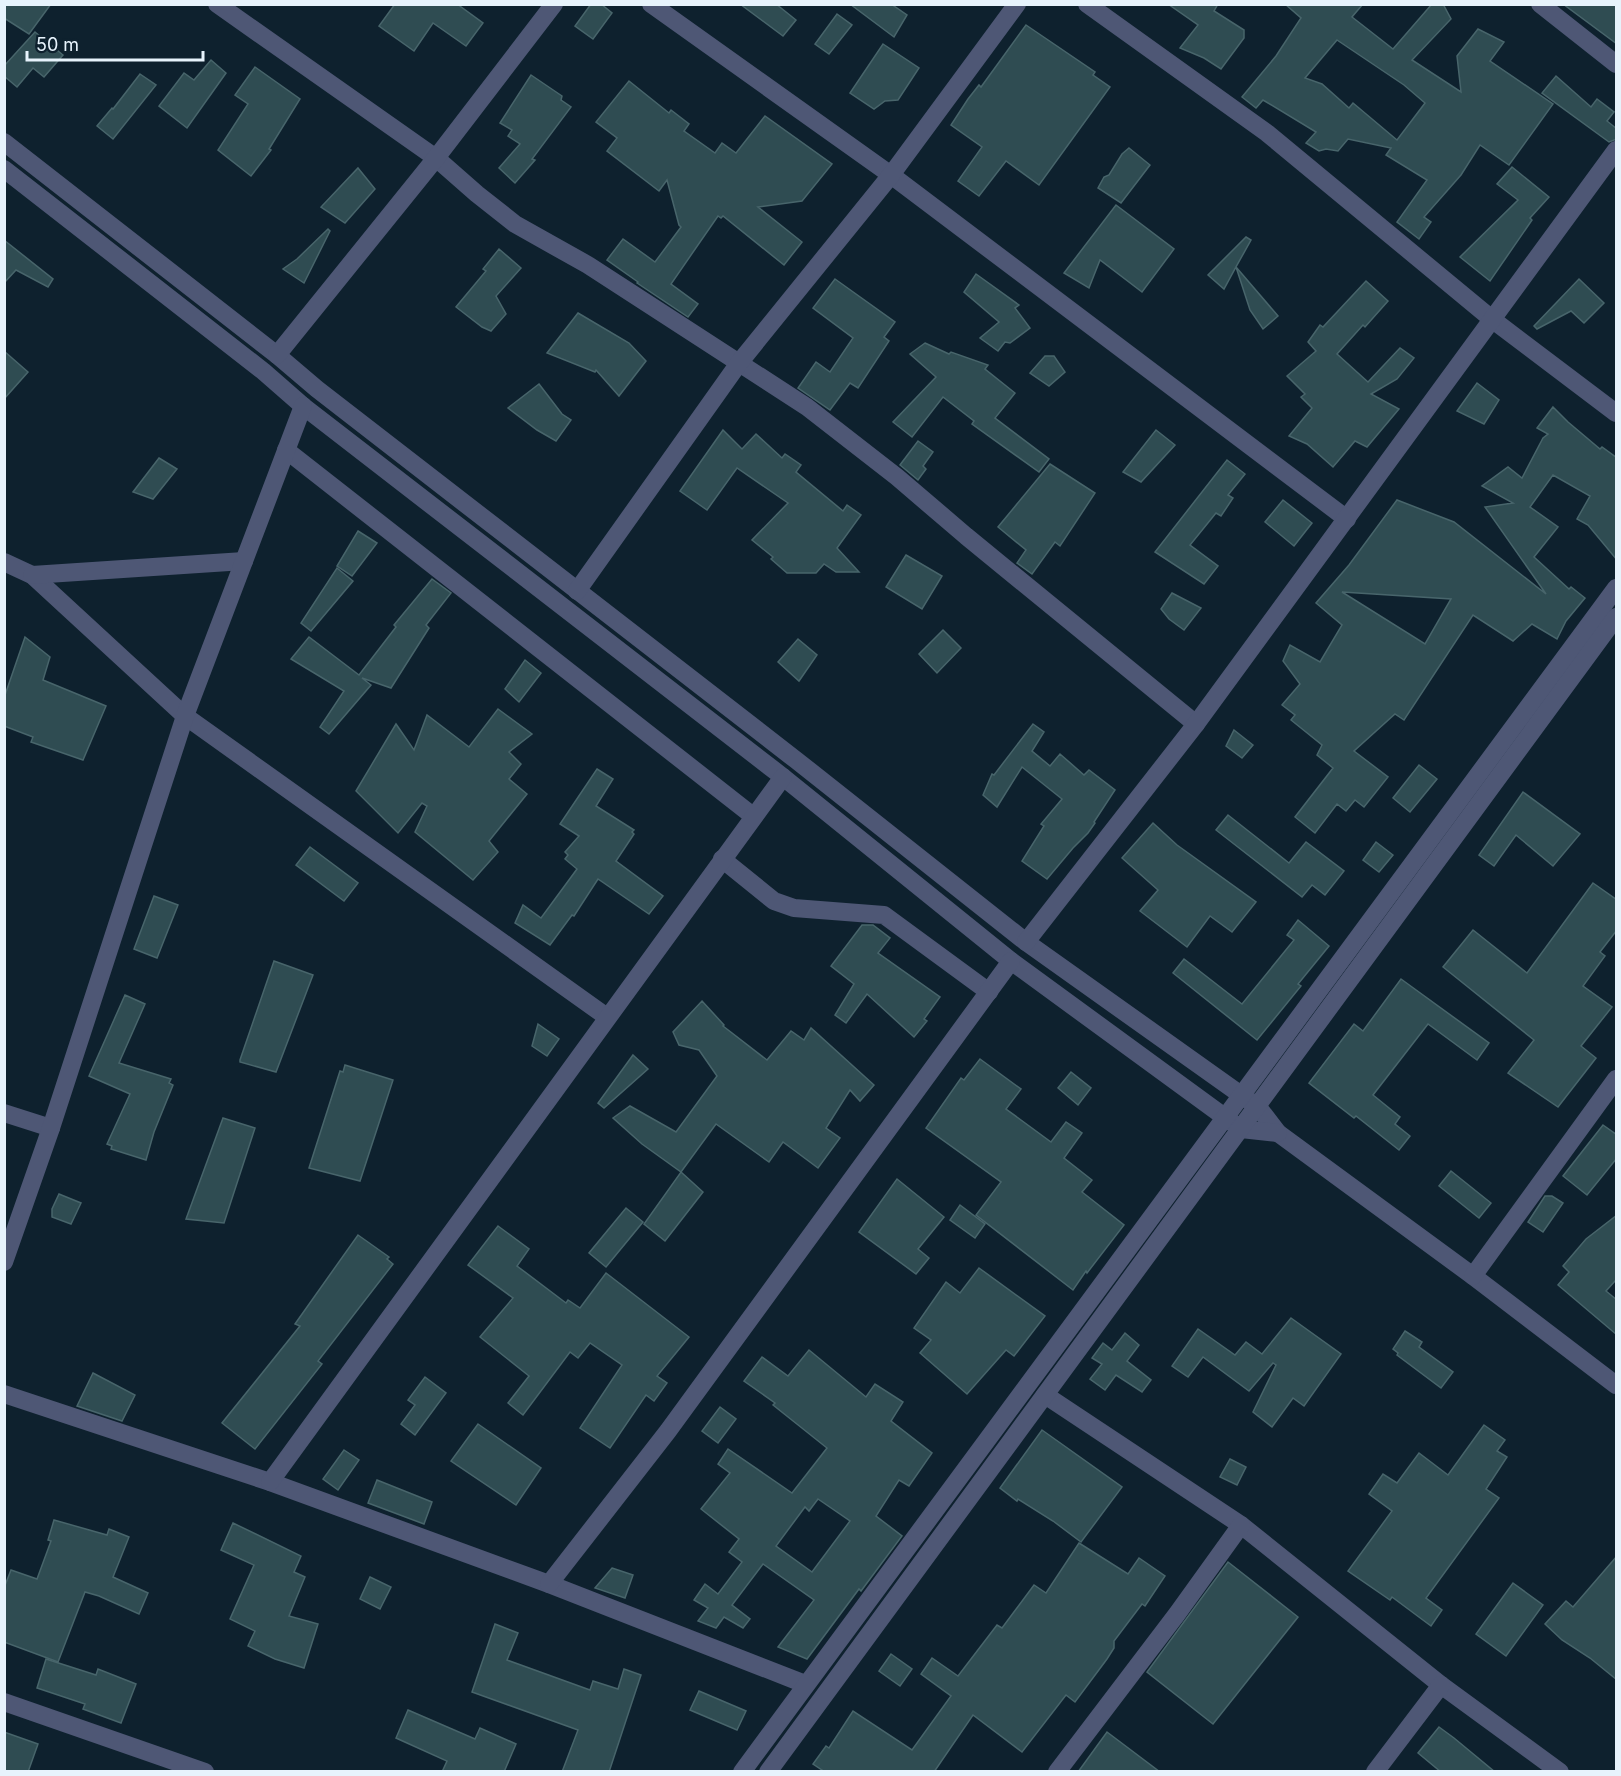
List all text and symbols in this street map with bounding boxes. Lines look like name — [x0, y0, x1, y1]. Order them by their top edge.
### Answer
scale bar — [27, 24, 202, 62]
text: 50 m — [36, 34, 79, 55]

